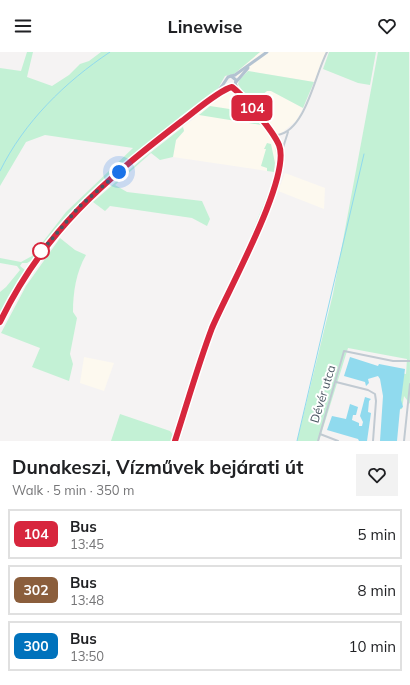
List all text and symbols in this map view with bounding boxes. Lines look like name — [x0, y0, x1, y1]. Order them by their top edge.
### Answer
icon: menu — [12, 15, 34, 37]
text: Linewise — [168, 15, 242, 38]
icon: heart — [376, 15, 398, 37]
line badge: 104 — [229, 95, 275, 121]
text: 104 — [239, 99, 265, 117]
your location — [109, 162, 129, 182]
unlabelled marker — [32, 242, 50, 260]
street label: Dévér utca — [307, 363, 338, 425]
button: heart — [356, 454, 398, 496]
text: Dunakeszi, Vízművek bejárati út — [12, 455, 303, 479]
text: Walk · 5 min · 350 m — [12, 482, 134, 498]
text: Bus — [70, 517, 97, 536]
text: 104 — [23, 525, 49, 543]
text: 5 min — [358, 525, 396, 544]
text: 13:45 — [70, 536, 104, 552]
text: Bus — [70, 573, 97, 592]
text: 302 — [23, 581, 49, 599]
text: 8 min — [358, 581, 396, 600]
text: 13:48 — [70, 592, 104, 608]
text: Bus — [70, 629, 97, 648]
text: 300 — [23, 637, 49, 655]
text: 10 min — [349, 637, 396, 656]
text: 13:50 — [70, 648, 104, 664]

